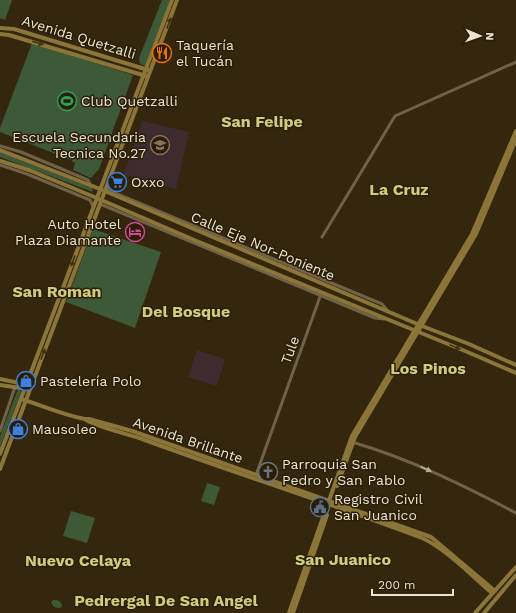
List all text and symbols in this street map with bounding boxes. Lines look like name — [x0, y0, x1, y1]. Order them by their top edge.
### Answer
street label: Avenida Quetzalli — [20, 12, 138, 62]
one-way arrow — [166, 16, 172, 28]
north arrow — [460, 16, 500, 56]
text: N — [483, 32, 496, 41]
place label: Taquería el Tucán — [176, 37, 234, 69]
one-way arrow — [32, 40, 44, 46]
restaurant icon: Taquería el Tucán — [151, 42, 173, 64]
sports icon: Club Quetzalli — [56, 90, 78, 112]
place label: Club Quetzalli — [81, 93, 178, 109]
district label: San Felipe — [221, 112, 303, 131]
place label: Escuela Secundaria Tecnica No.27 — [12, 129, 146, 161]
school or university icon: Escuela Secundaria Tecnica No.27 — [149, 134, 171, 156]
supermarket icon: Oxxo — [106, 171, 128, 193]
place label: Oxxo — [131, 174, 164, 190]
district label: La Cruz — [369, 180, 429, 199]
street label: Calle Eje Nor-Poniente — [189, 208, 337, 284]
place label: Auto Hotel Plaza Diamante — [15, 216, 122, 248]
hotel icon: Auto Hotel Plaza Diamante — [124, 221, 146, 243]
one-way arrow — [70, 255, 76, 267]
district label: San Roman — [13, 282, 101, 301]
district label: Del Bosque — [142, 302, 230, 321]
street label: Tule — [278, 334, 302, 366]
one-way arrow — [449, 344, 461, 350]
one-way arrow — [41, 347, 47, 359]
district label: Los Pinos — [390, 359, 466, 378]
shop icon: Pastelería Polo — [15, 370, 37, 392]
place label: Pastelería Polo — [40, 373, 141, 389]
street label: Avenida Brillante — [131, 414, 245, 466]
shop icon: Mausoleo — [7, 418, 29, 440]
place label: Mausoleo — [32, 421, 97, 437]
place label: Parroquia San Pedro y San Pablo — [282, 456, 405, 488]
church icon: Parroquia San Pedro y San Pablo — [257, 461, 279, 483]
one-way arrow — [421, 466, 432, 472]
place label: Registro Civil San Juanico — [334, 491, 424, 523]
public building icon: Registro Civil San Juanico — [309, 496, 331, 518]
district label: San Juanico — [295, 550, 391, 569]
district label: Nuevo Celaya — [25, 551, 132, 570]
scale bar — [372, 571, 453, 597]
text: 200 m — [378, 578, 415, 592]
district label: Pedrergal De San Angel — [74, 591, 259, 610]

